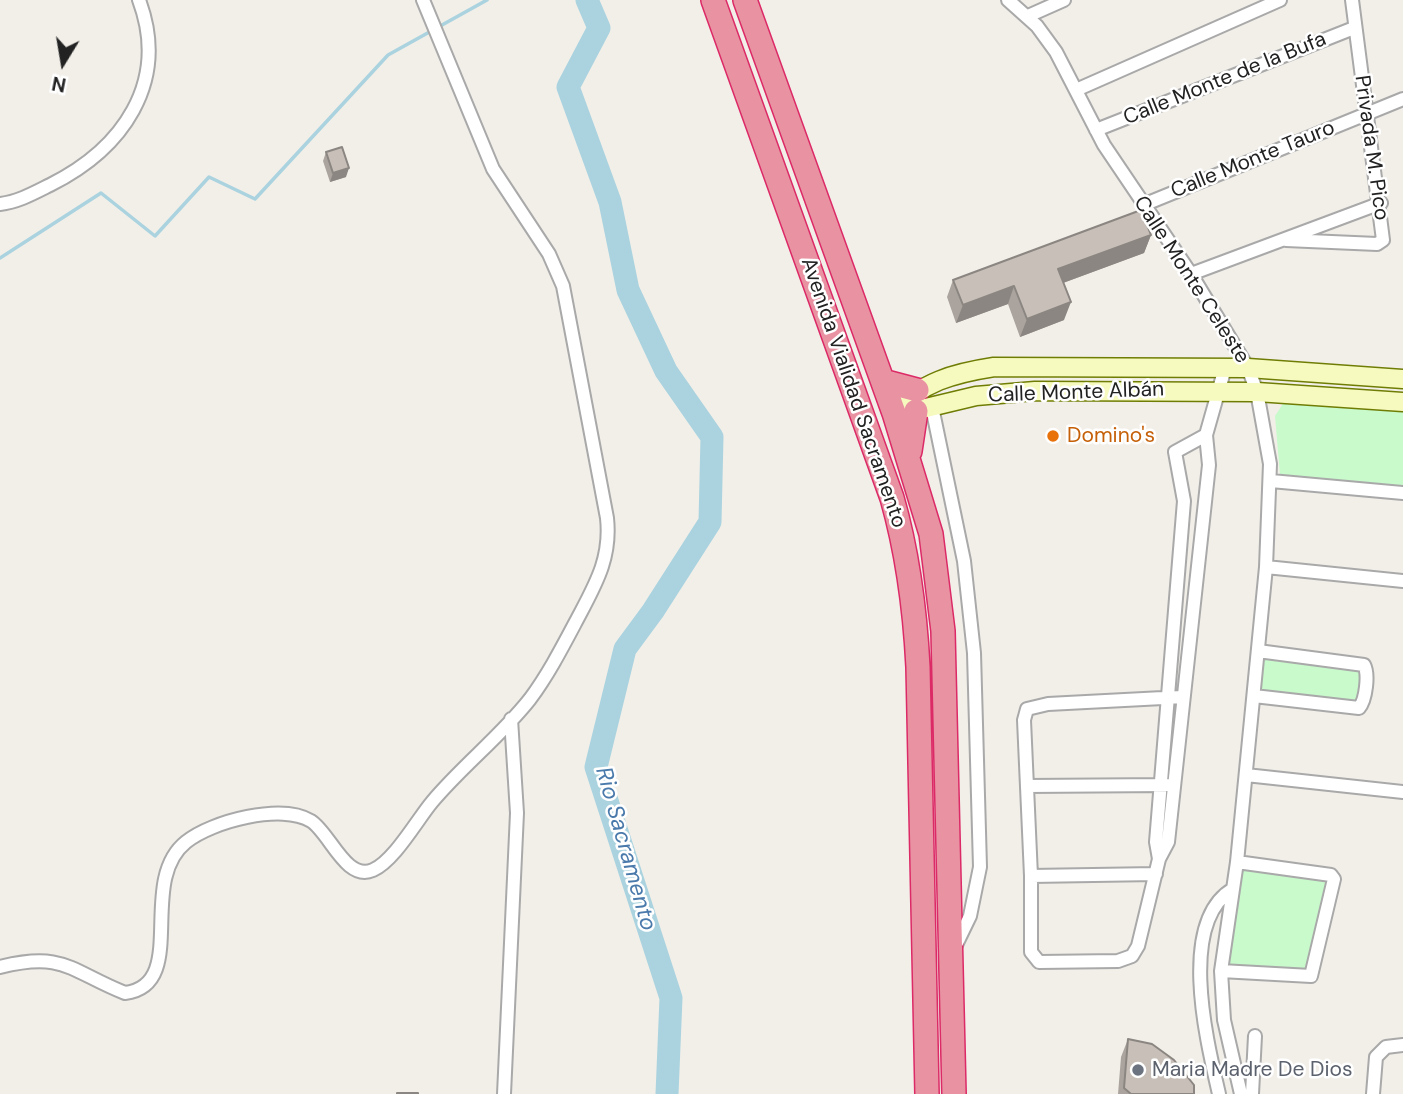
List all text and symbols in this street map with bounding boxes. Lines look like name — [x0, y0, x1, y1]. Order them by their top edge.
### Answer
street label: Calle Monte de la Bufa — [1120, 27, 1330, 131]
north arrow — [28, 28, 98, 98]
text: N — [50, 71, 68, 98]
street label: Privada M. Pico — [1348, 74, 1394, 222]
street label: Calle Monte Tauro — [1167, 116, 1339, 204]
street label: Calle Monte Celeste — [1127, 192, 1255, 368]
street label: Avenida Vialidad Sacramento — [795, 255, 911, 531]
street label: Calle Monte Albán — [987, 377, 1165, 409]
place label: Domino's — [1067, 423, 1155, 449]
marker: Domino's — [1045, 428, 1061, 444]
water label: Rio Sacramento — [588, 764, 662, 934]
place label: Maria Madre De Dios — [1152, 1057, 1352, 1083]
marker: Maria Madre De Dios — [1130, 1062, 1146, 1078]

